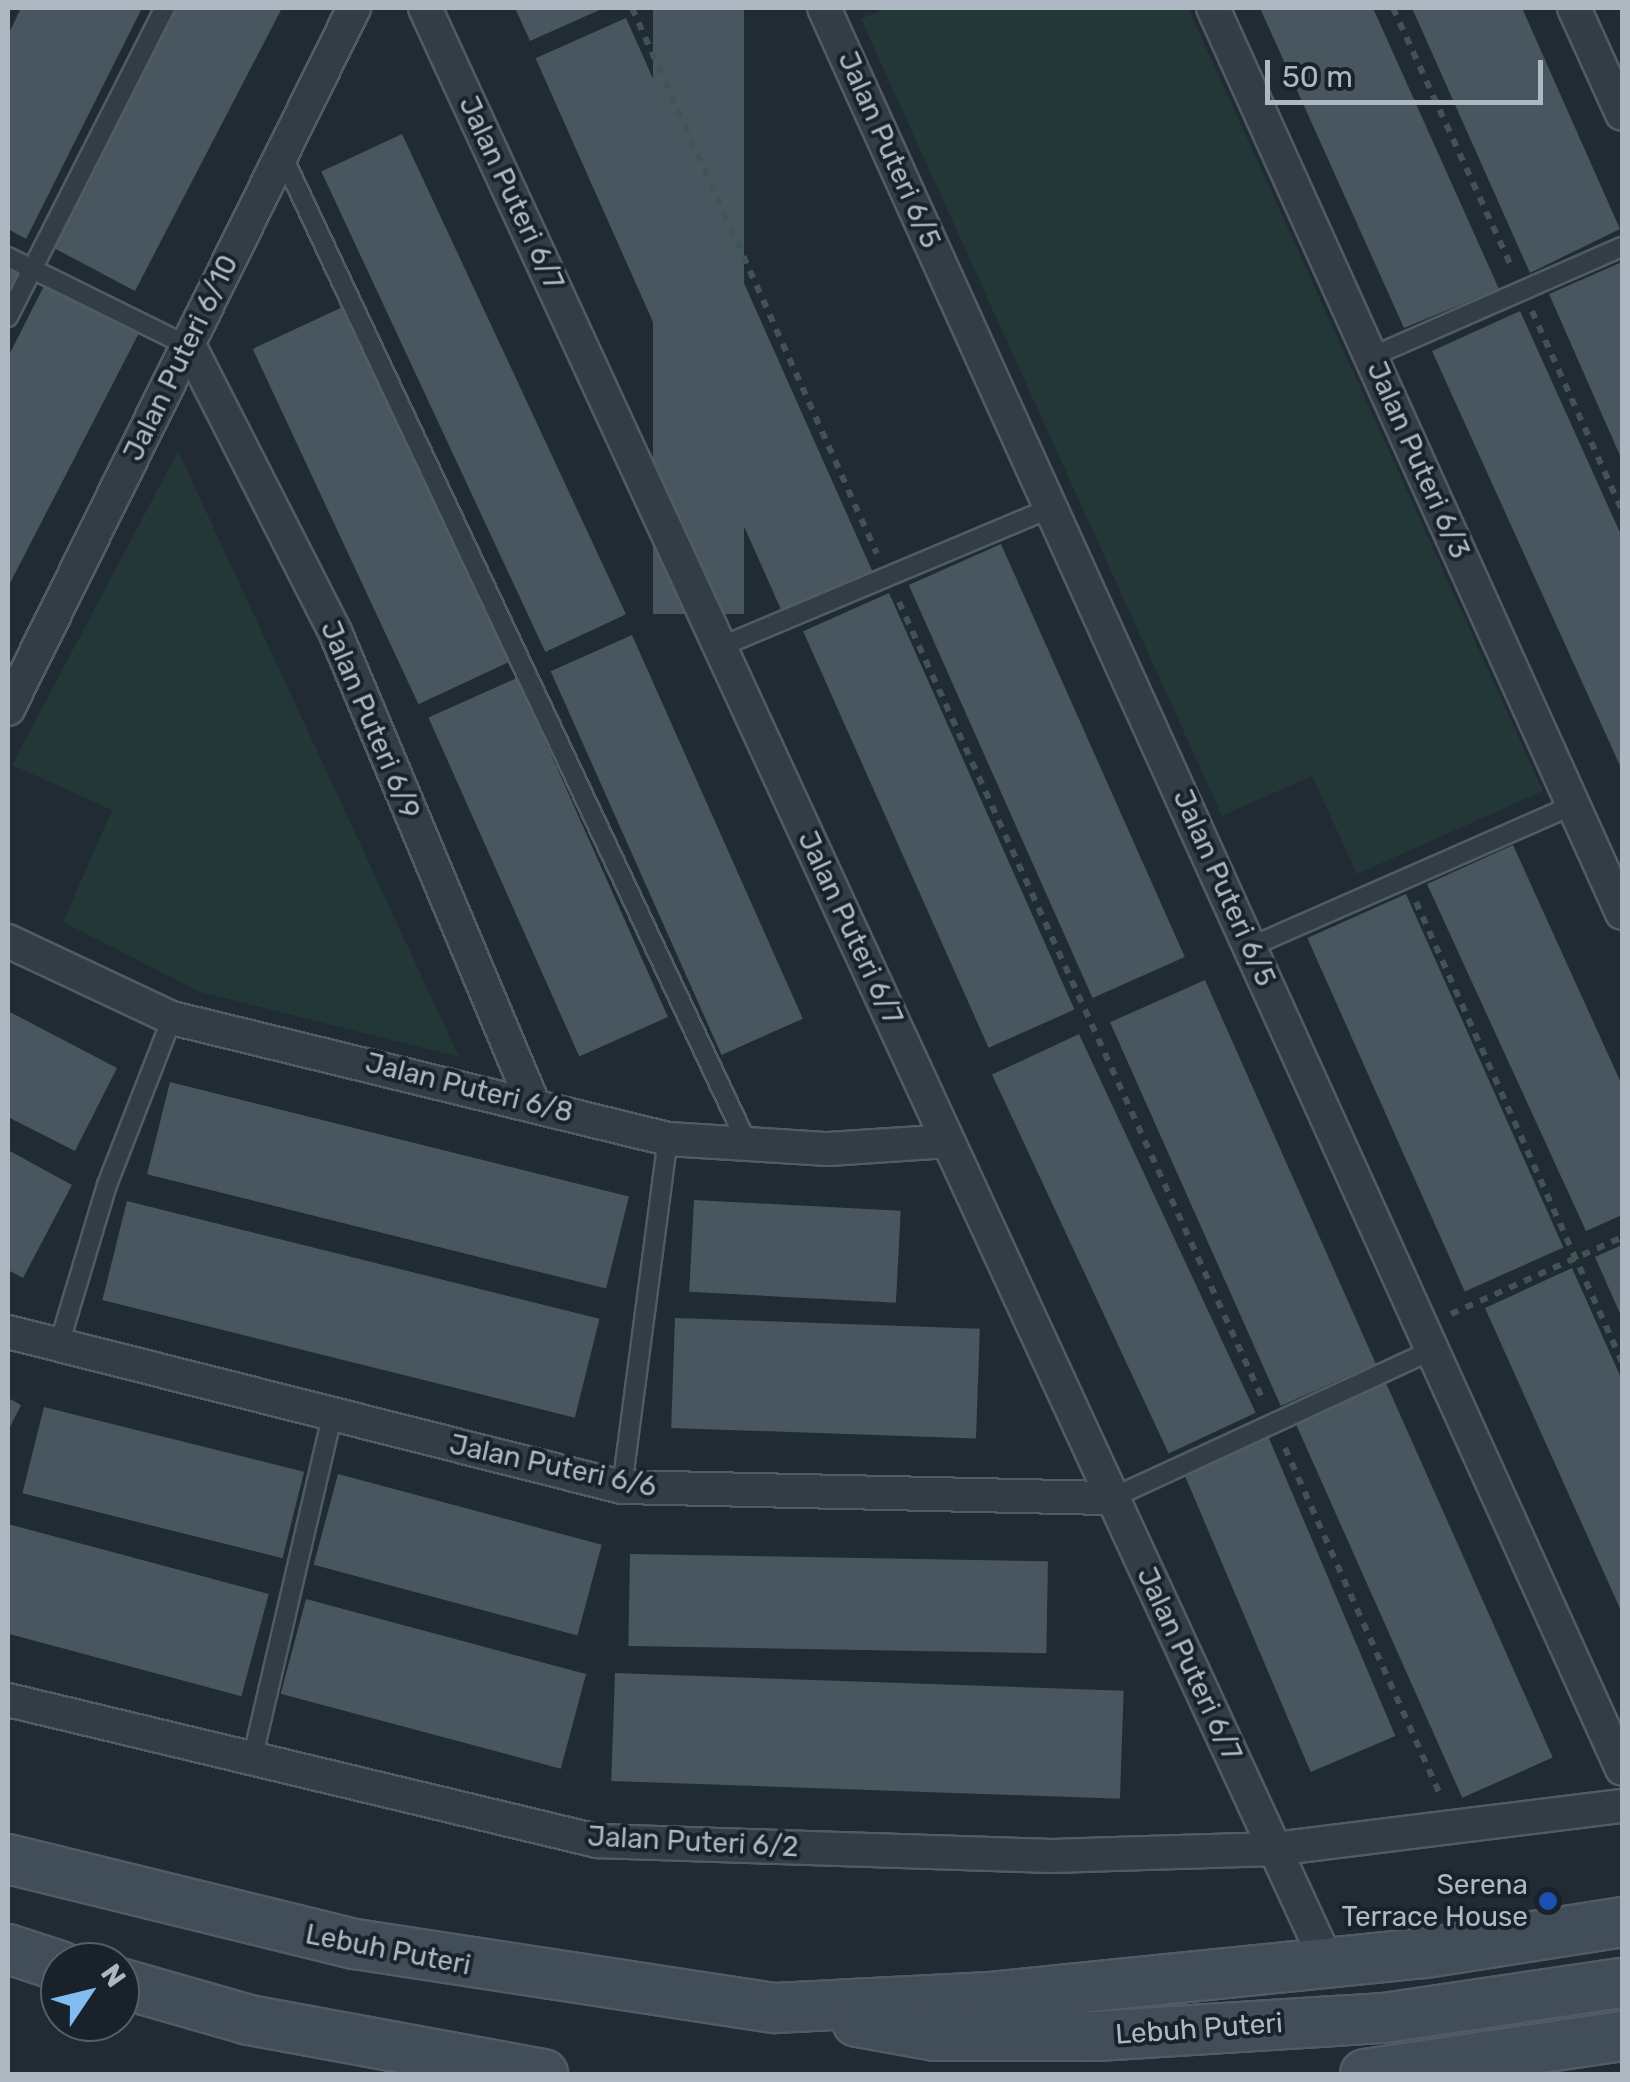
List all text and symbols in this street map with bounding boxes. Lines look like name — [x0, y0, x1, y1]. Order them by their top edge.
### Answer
scale bar — [1270, 40, 1548, 102]
street label: Jalan Puteri 6/5 — [831, 46, 947, 254]
text: 50 m — [1282, 59, 1353, 95]
street label: Jalan Puteri 6/7 — [451, 91, 571, 295]
street label: Jalan Puteri 6/10 — [117, 250, 245, 466]
street label: Jalan Puteri 6/3 — [1360, 356, 1476, 564]
street label: Jalan Puteri 6/9 — [313, 616, 427, 824]
street label: Jalan Puteri 6/5 — [1166, 784, 1282, 992]
street label: Jalan Puteri 6/7 — [790, 826, 910, 1030]
street label: Jalan Puteri 6/8 — [362, 1046, 576, 1130]
street label: Jalan Puteri 6/6 — [447, 1428, 659, 1504]
street label: Jalan Puteri 6/7 — [1129, 1562, 1249, 1766]
street label: Jalan Puteri 6/2 — [587, 1820, 799, 1864]
place label: Serena Terrace House — [1341, 1868, 1528, 1934]
marker: Serena Terrace House — [1537, 1890, 1559, 1912]
street label: Lebuh Puteri — [303, 1918, 473, 1982]
north arrow — [40, 1942, 140, 2042]
text: N — [94, 1958, 133, 1993]
street label: Lebuh Puteri — [1114, 2006, 1284, 2052]

